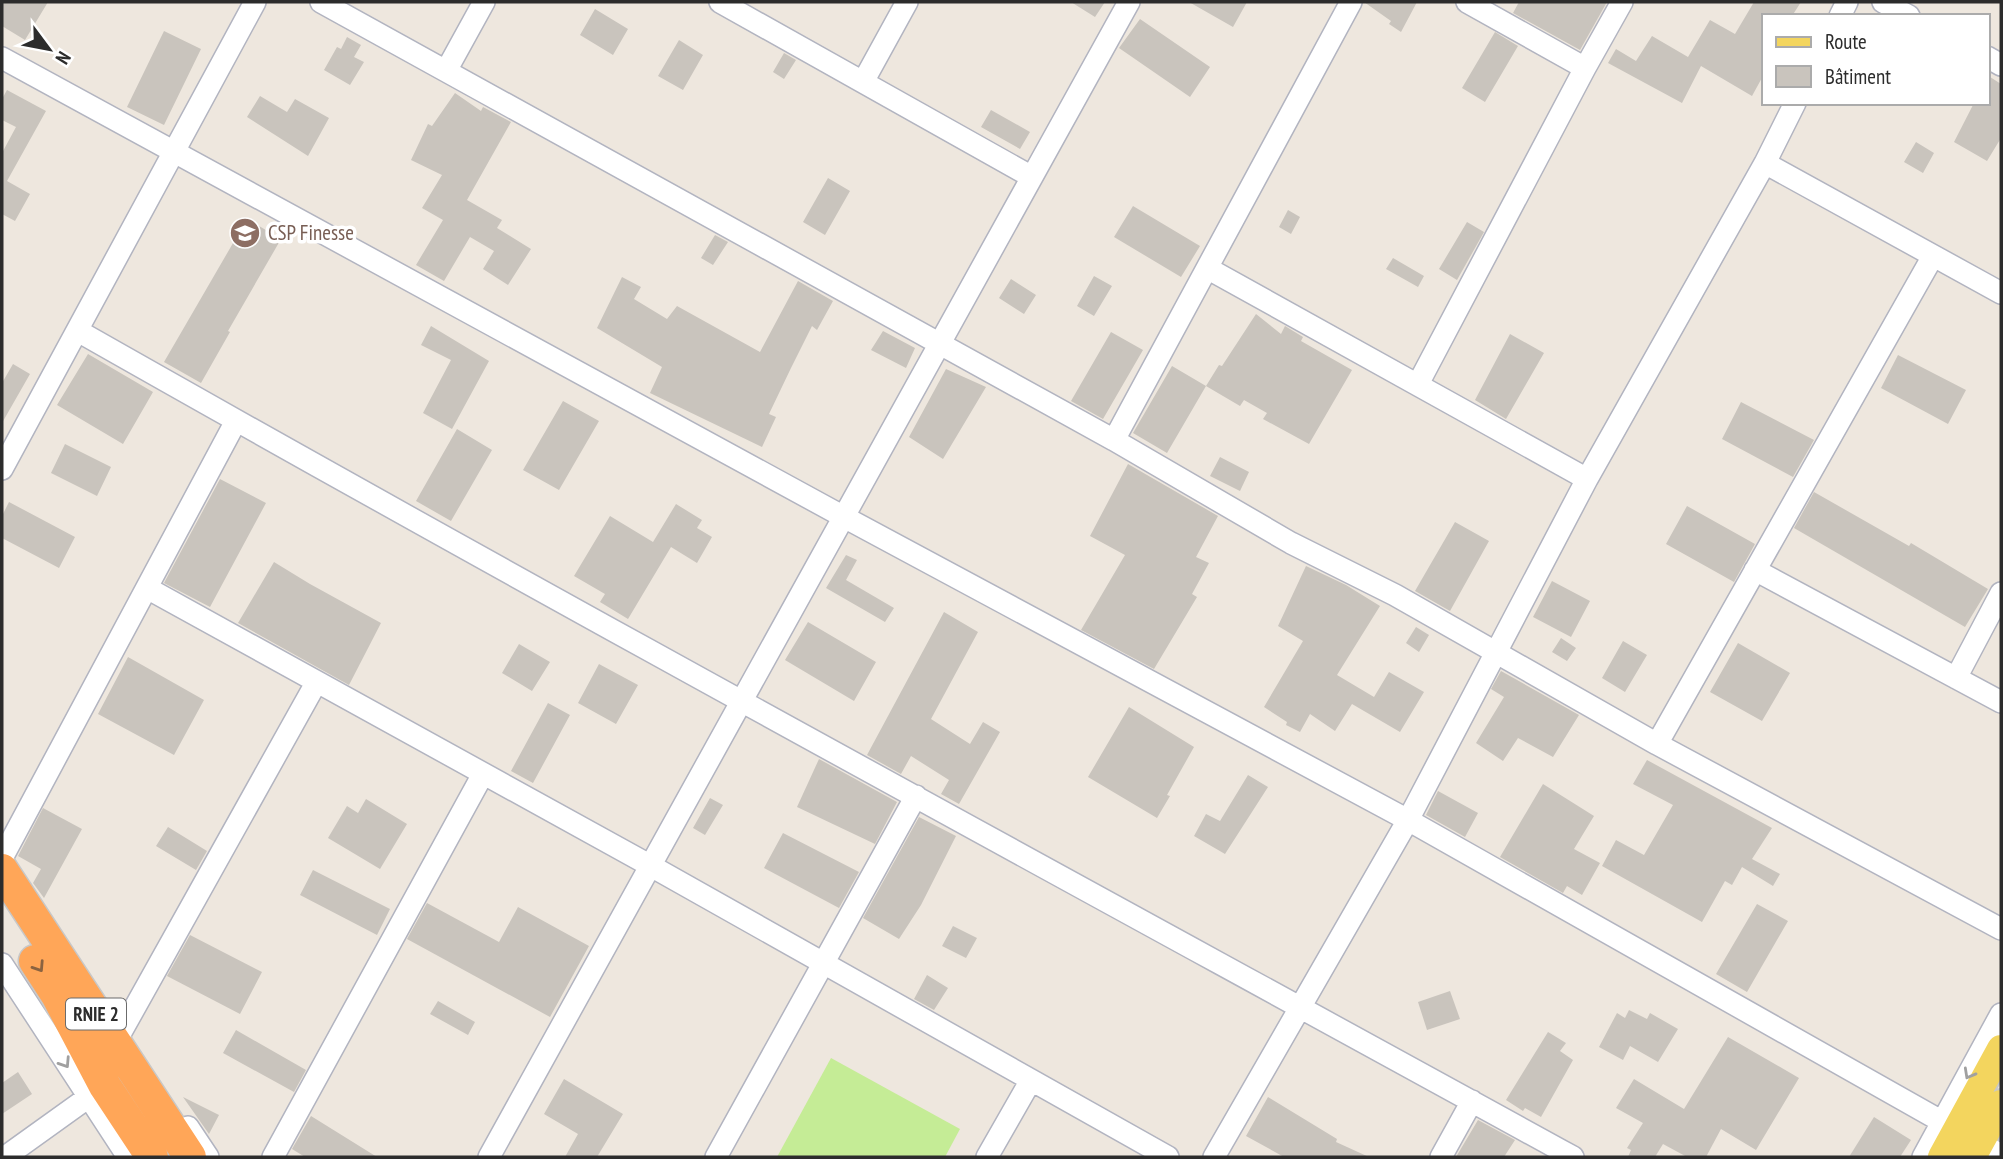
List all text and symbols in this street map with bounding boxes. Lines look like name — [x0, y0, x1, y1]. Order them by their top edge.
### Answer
north arrow — [14, 14, 84, 84]
legend — [1762, 14, 1989, 105]
text: Route — [1825, 28, 1867, 55]
text: N — [51, 47, 76, 69]
text: Bâtiment — [1825, 63, 1891, 90]
school or university icon: CSP Finesse — [228, 216, 262, 250]
place label: CSP Finesse — [268, 219, 354, 246]
one-way arrow — [31, 960, 44, 973]
road number: RNIE 2 — [66, 998, 126, 1030]
one-way arrow — [57, 1055, 70, 1068]
one-way arrow — [1963, 1067, 1977, 1079]

